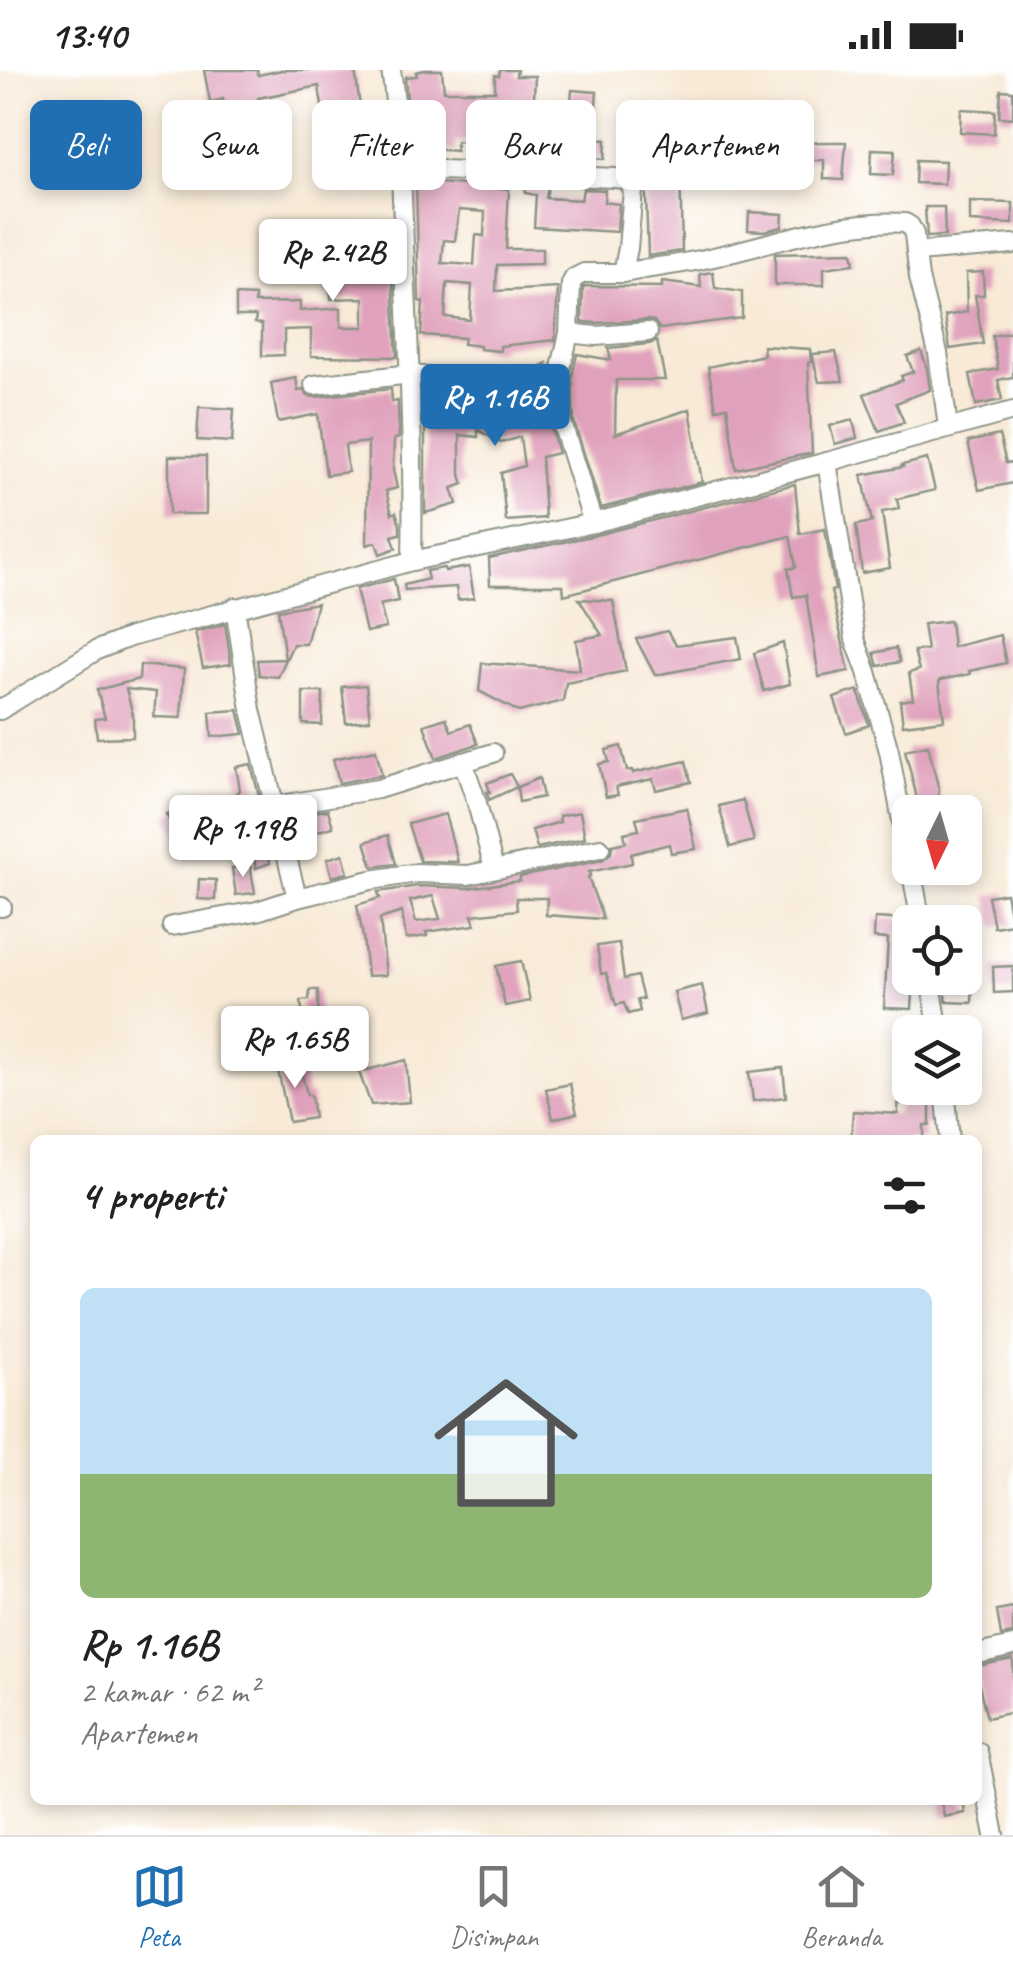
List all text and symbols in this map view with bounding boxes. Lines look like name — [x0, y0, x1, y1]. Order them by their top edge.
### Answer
text: 13:40 — [50, 12, 126, 59]
chip: Beli — [30, 100, 142, 190]
chip: Sewa — [162, 100, 292, 190]
chip: Filter — [312, 100, 446, 190]
chip: Baru — [466, 100, 596, 190]
chip: Apartemen — [616, 100, 814, 190]
pin: Rp 2.42B — [230, 219, 436, 304]
text: Rp 2.42B — [281, 231, 385, 272]
pin: Rp 1.16B — [392, 364, 598, 449]
text: Rp 1.16B — [443, 376, 547, 417]
pin: Rp 1.19B — [140, 795, 346, 880]
north arrow — [892, 795, 982, 885]
map controls — [892, 795, 982, 1105]
text: Rp 1.19B — [191, 807, 295, 848]
button: locate — [892, 905, 982, 995]
pin: Rp 1.65B — [192, 1006, 398, 1091]
button: layers — [892, 1015, 982, 1105]
text: Rp 1.65B — [243, 1018, 347, 1059]
icon: filters — [877, 1168, 932, 1223]
text: 4 properti — [80, 1169, 222, 1222]
icon: home — [416, 1353, 596, 1533]
text: Rp 1.16B — [80, 1618, 218, 1671]
text: 2 kamar · 62 m² — [80, 1671, 258, 1712]
text: Apartemen — [80, 1712, 197, 1753]
tab: Peta — [132, 1859, 187, 1954]
tab: Disimpan — [450, 1859, 538, 1954]
tab: Beranda — [801, 1859, 881, 1954]

